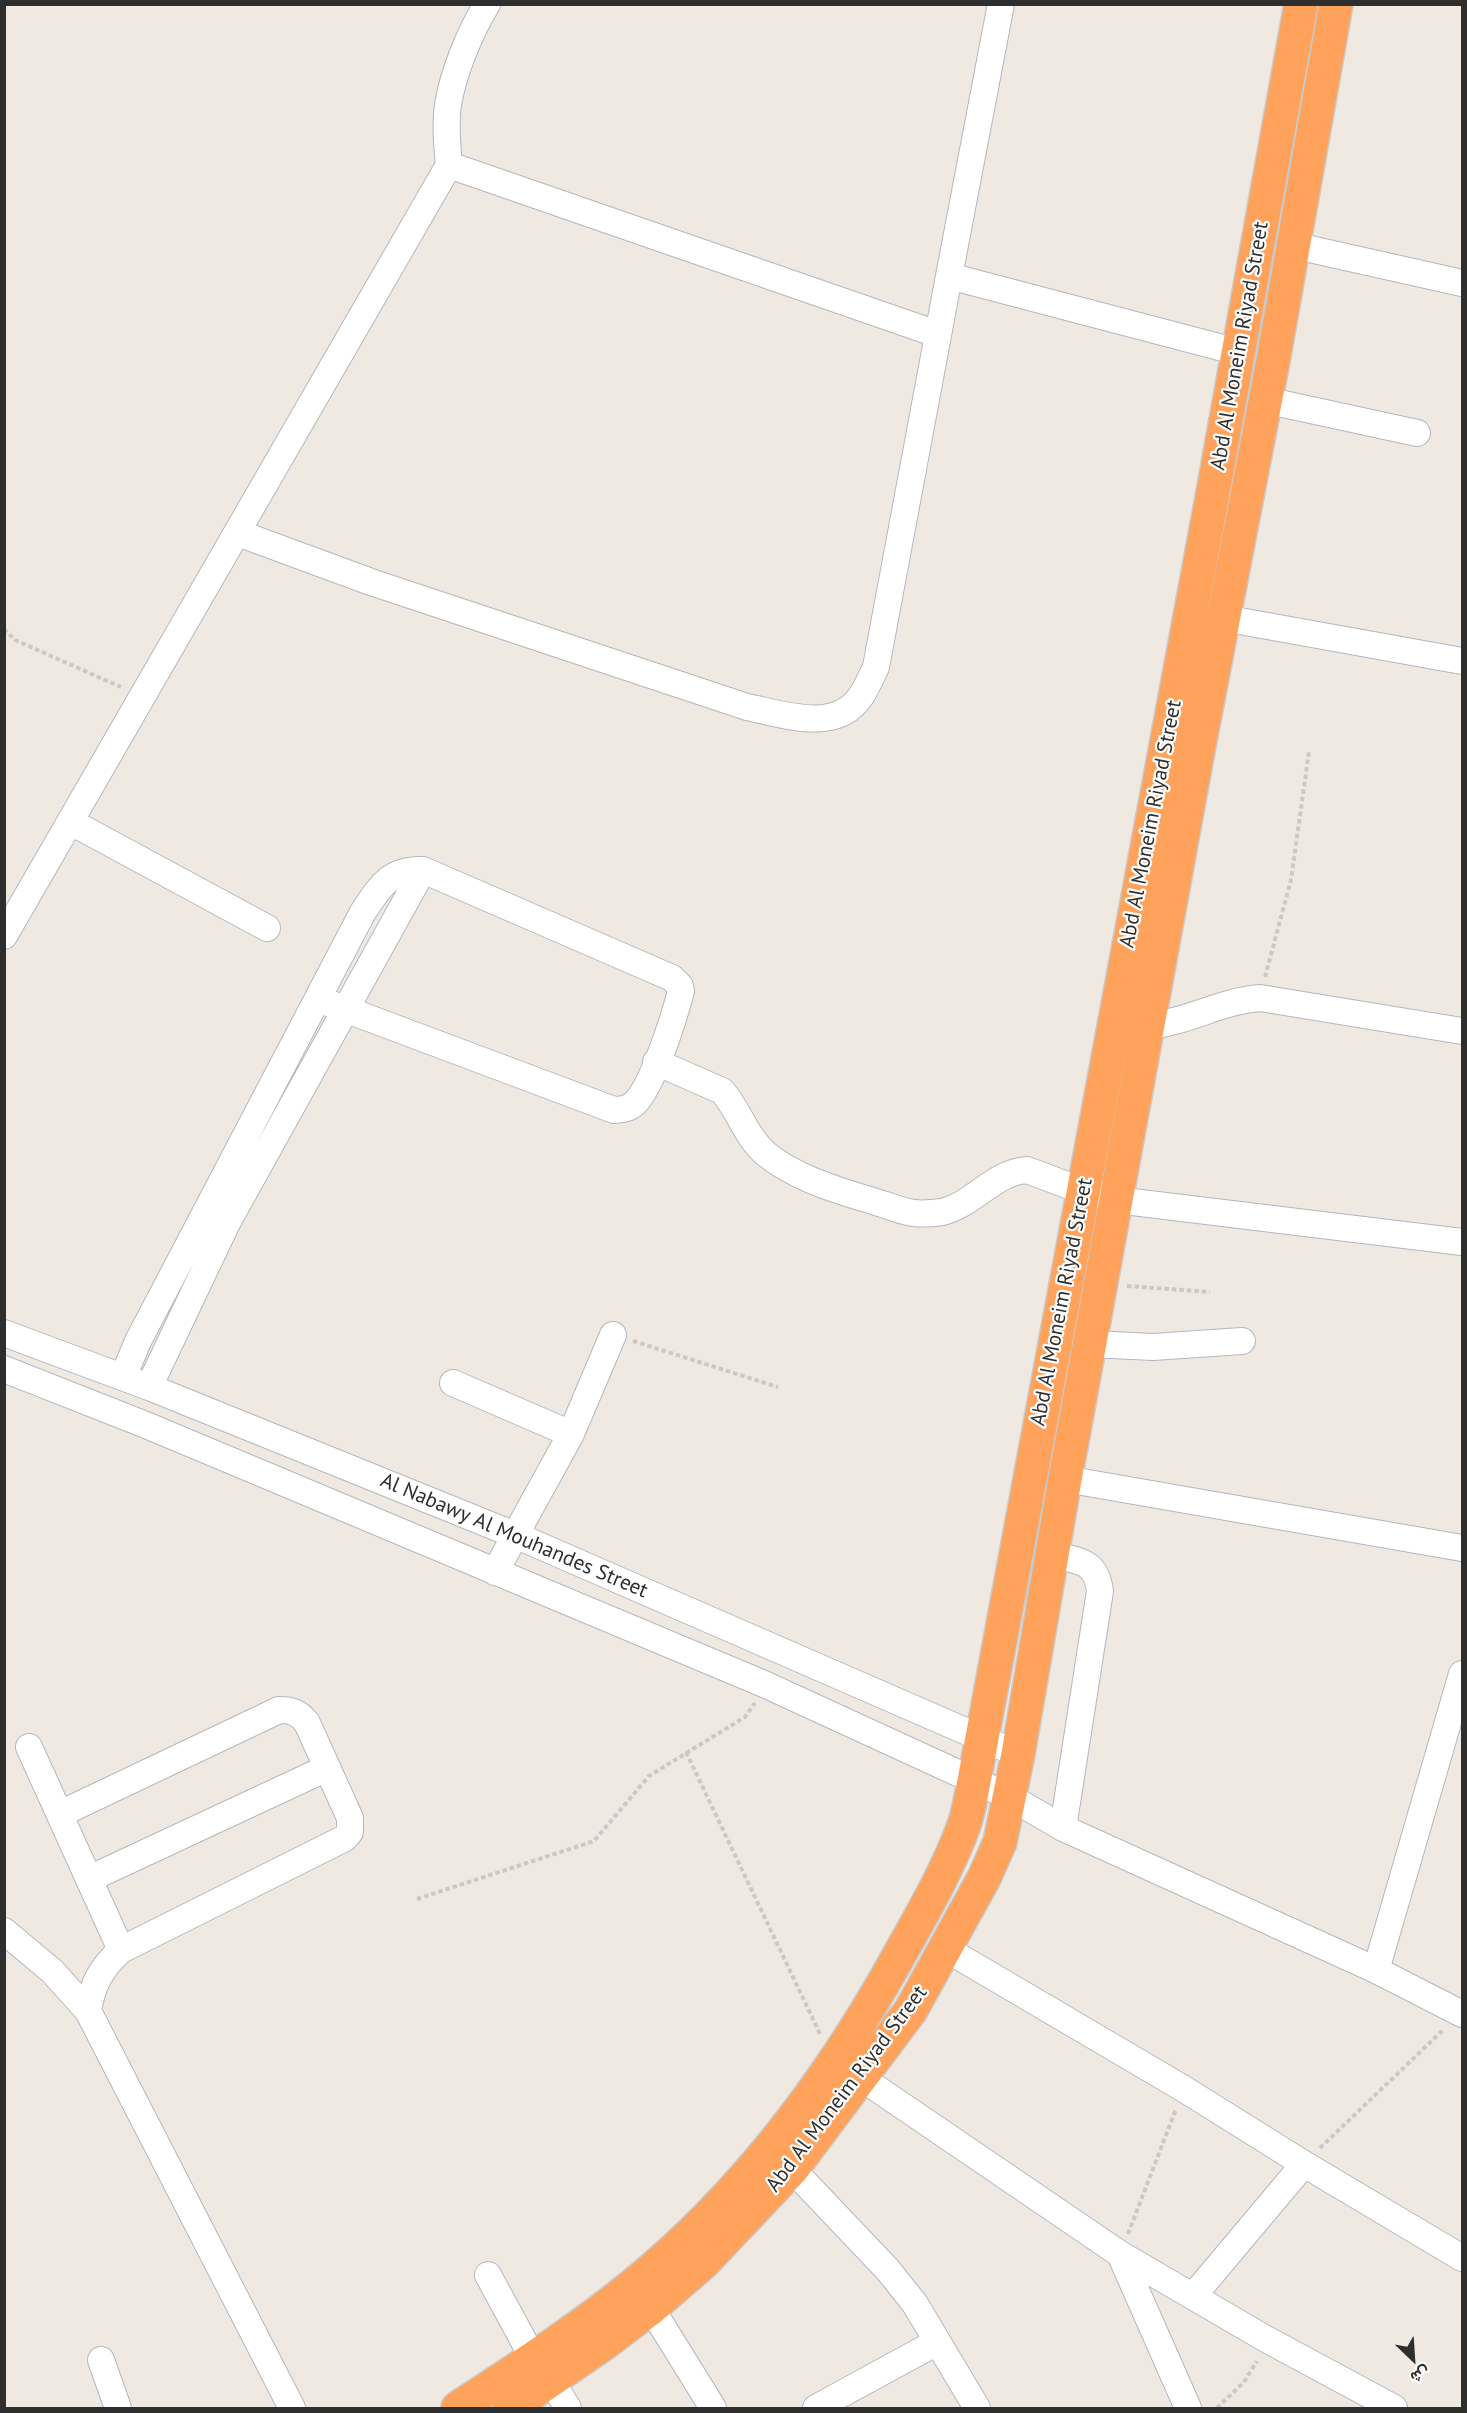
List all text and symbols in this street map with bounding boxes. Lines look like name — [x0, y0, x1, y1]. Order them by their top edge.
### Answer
street label: Abd Al Moneim Riyad Street — [1206, 220, 1274, 472]
street label: Abd Al Moneim Riyad Street — [1115, 698, 1187, 950]
street label: Abd Al Moneim Riyad Street — [1026, 1176, 1098, 1428]
street label: Al Nabawy Al Mouhandes Street — [377, 1468, 651, 1604]
street label: Abd Al Moneim Riyad Street — [761, 1981, 933, 2197]
north arrow — [1383, 2329, 1443, 2389]
text: ش — [1408, 2362, 1434, 2388]

